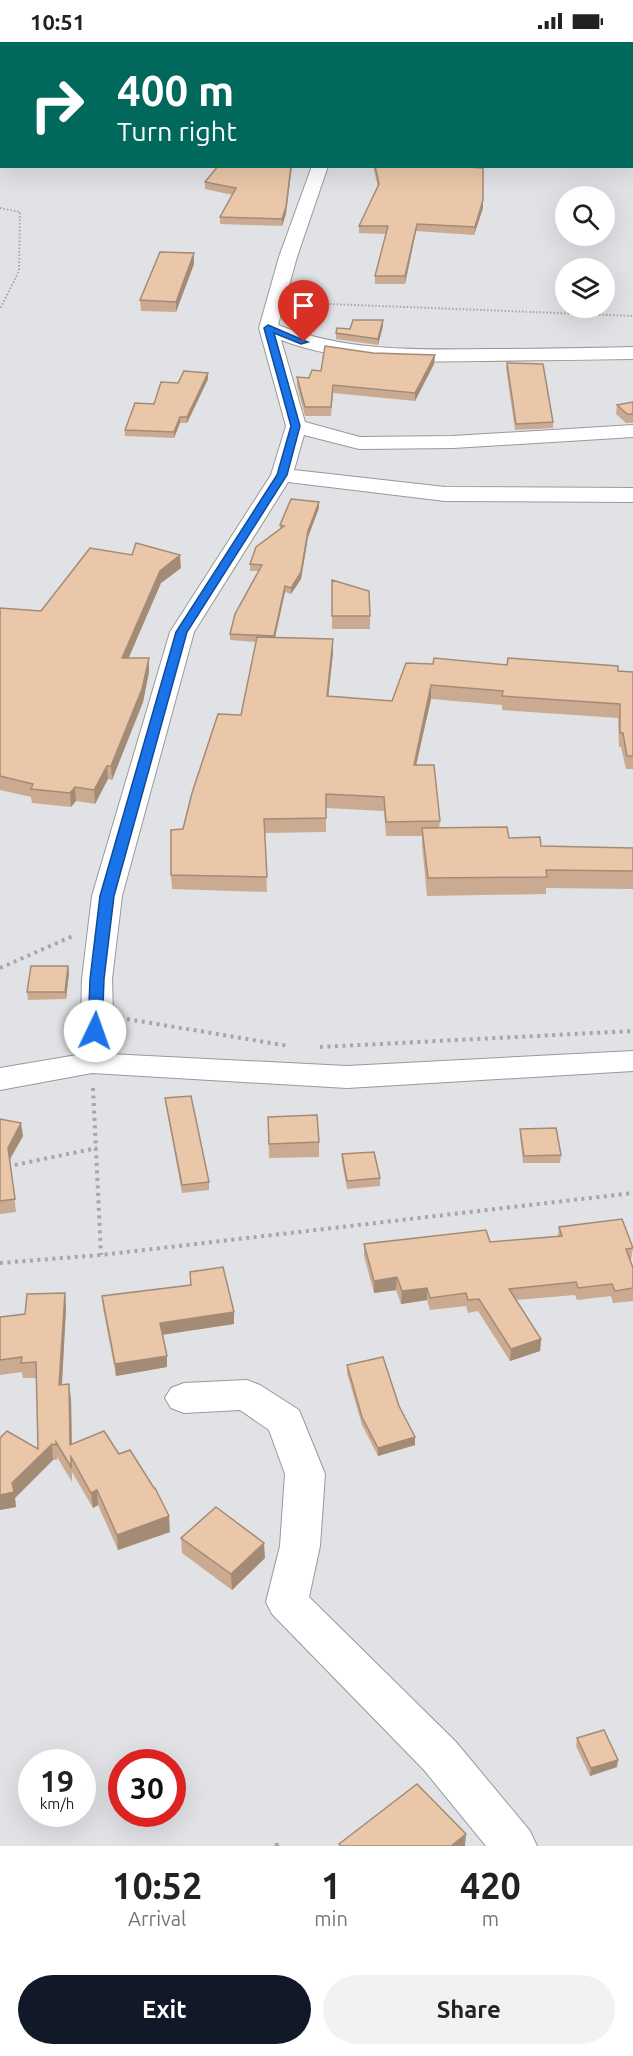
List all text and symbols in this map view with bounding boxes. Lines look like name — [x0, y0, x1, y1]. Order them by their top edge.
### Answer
text: 10:51 — [30, 9, 85, 34]
icon: right — [18, 66, 96, 144]
text: 400 m — [117, 67, 234, 114]
text: Turn right — [117, 116, 237, 146]
map controls — [555, 186, 615, 318]
button: search — [555, 186, 615, 246]
button: layers — [555, 258, 615, 318]
pin — [278, 280, 329, 342]
icon: arrive — [287, 289, 320, 322]
position arrow — [63, 999, 127, 1063]
speed limit sign: 30 — [108, 1749, 186, 1827]
text: 19 — [40, 1764, 74, 1798]
text: km/h — [40, 1795, 74, 1812]
text: 10:52 — [112, 1865, 202, 1906]
text: 1 — [321, 1865, 341, 1906]
text: 420 — [460, 1865, 521, 1906]
text: Arrival — [128, 1907, 186, 1930]
text: min — [314, 1907, 348, 1930]
text: m — [482, 1907, 499, 1930]
button: Exit — [18, 1975, 311, 2044]
button: Share — [323, 1975, 615, 2044]

